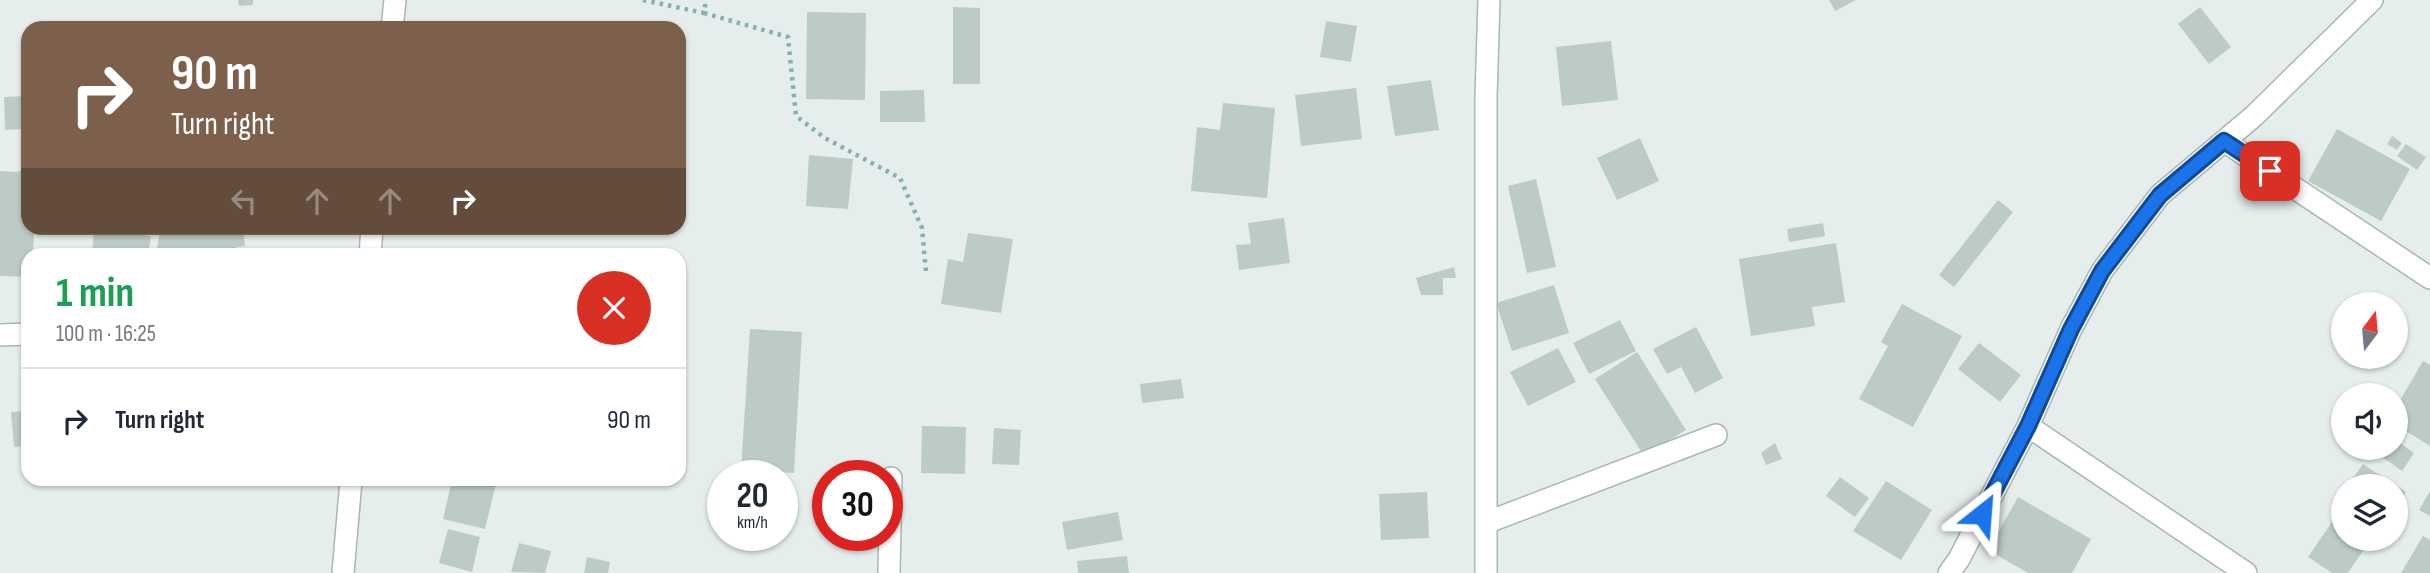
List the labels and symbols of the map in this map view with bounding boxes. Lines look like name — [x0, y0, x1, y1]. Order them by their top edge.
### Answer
pin — [2240, 141, 2300, 201]
north arrow — [2331, 292, 2408, 369]
speed limit sign: 30 — [812, 460, 903, 551]
position arrow — [1945, 477, 2019, 551]

